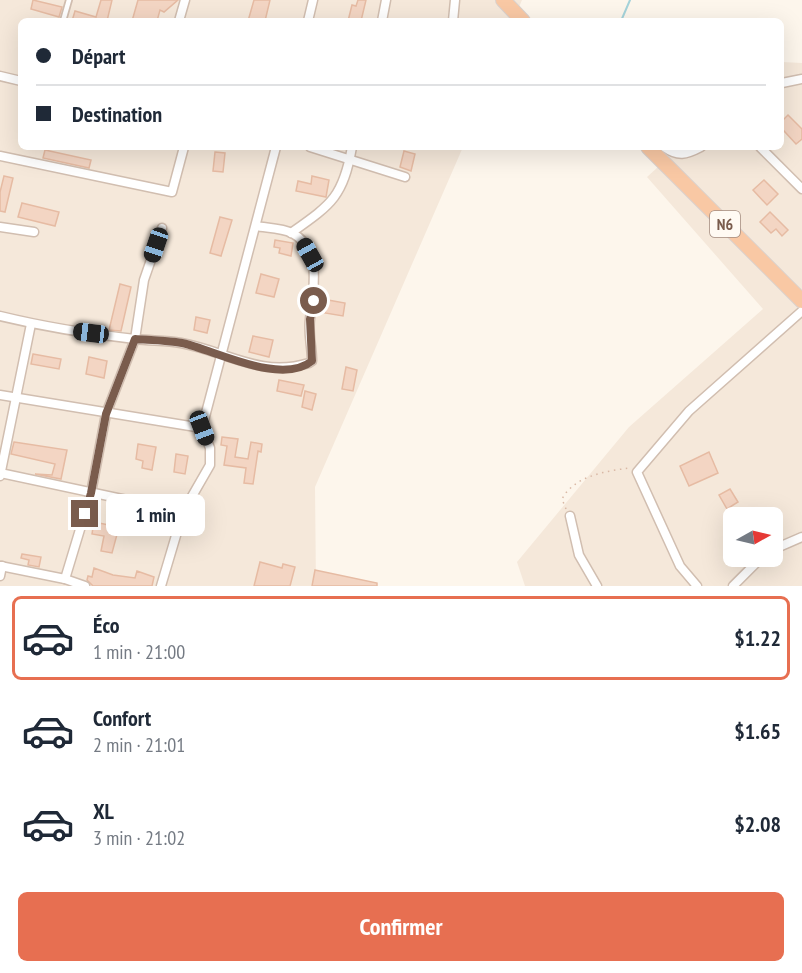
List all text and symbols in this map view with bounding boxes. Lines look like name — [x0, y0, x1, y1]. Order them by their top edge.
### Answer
text: Départ — [72, 42, 126, 70]
text: Destination — [72, 100, 162, 128]
road number: N6 — [710, 211, 740, 237]
car — [142, 225, 170, 265]
car — [293, 235, 327, 275]
route start — [300, 287, 327, 314]
car — [72, 322, 110, 344]
car — [187, 408, 217, 448]
callout: 1 min — [106, 493, 205, 535]
route end — [71, 500, 98, 527]
text: 1 min — [135, 502, 176, 528]
north arrow — [723, 507, 783, 567]
map controls — [723, 507, 783, 567]
icon: car — [21, 611, 75, 665]
text: Éco — [93, 611, 120, 639]
text: $1.22 — [734, 624, 781, 652]
text: 1 min · 21:00 — [93, 639, 185, 665]
icon: car — [21, 704, 75, 758]
text: Confort — [93, 704, 151, 732]
text: $1.65 — [734, 717, 781, 745]
text: 2 min · 21:01 — [93, 732, 185, 758]
icon: car — [21, 797, 75, 851]
text: XL — [93, 797, 114, 825]
text: $2.08 — [734, 810, 781, 838]
text: 3 min · 21:02 — [93, 825, 185, 851]
button: Confirmer — [18, 892, 784, 961]

